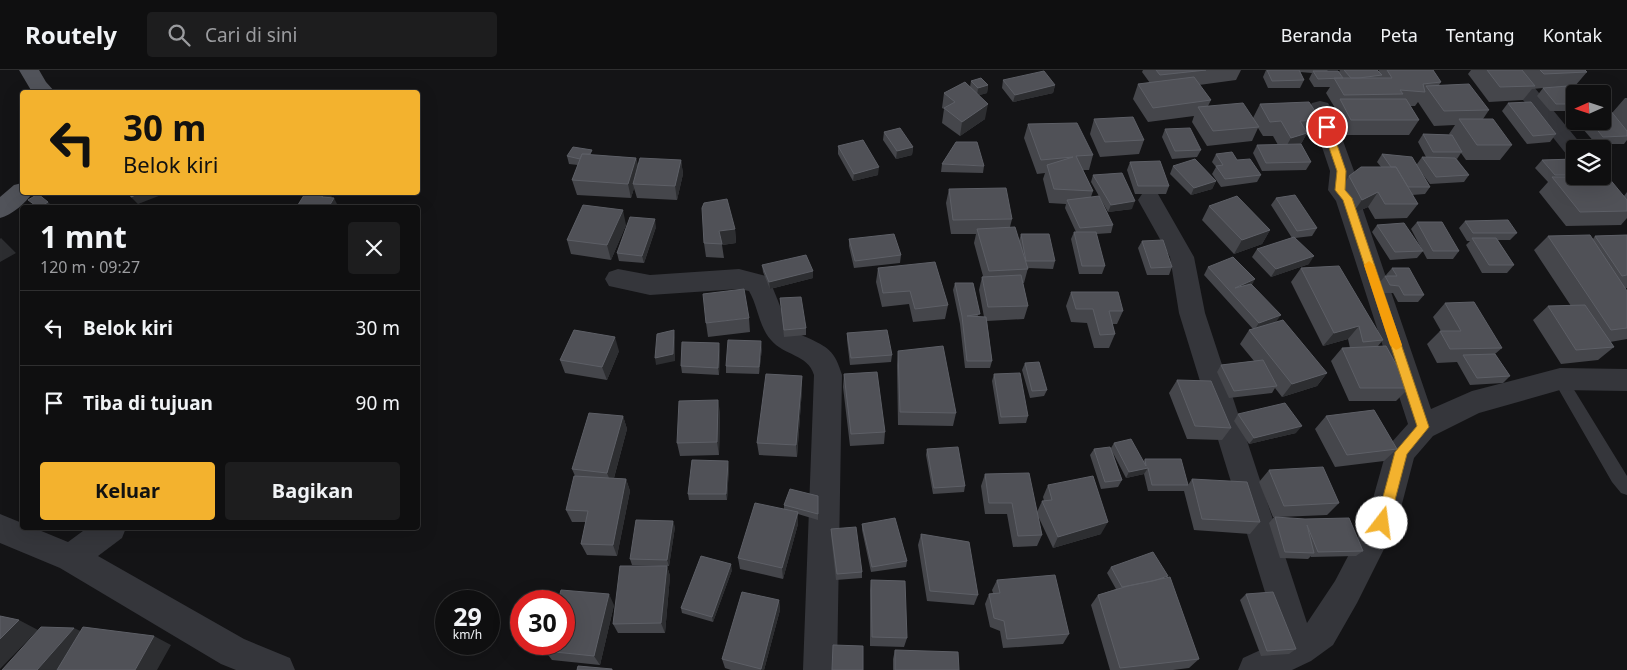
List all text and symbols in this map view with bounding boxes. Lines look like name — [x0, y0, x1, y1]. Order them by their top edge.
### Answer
search box — [147, 12, 497, 57]
text: Routely — [25, 18, 117, 51]
icon: search — [165, 21, 193, 49]
text: Cari di sini — [205, 22, 297, 48]
text: Beranda — [1281, 23, 1352, 47]
text: Peta — [1380, 23, 1418, 47]
text: Tentang — [1446, 23, 1515, 47]
text: Kontak — [1543, 23, 1602, 47]
north arrow — [1566, 85, 1611, 130]
map controls — [1566, 85, 1611, 185]
text: 30 m — [123, 104, 206, 151]
pin — [1306, 106, 1348, 148]
icon: left — [40, 110, 105, 175]
icon: arrive — [1313, 113, 1341, 141]
button: layers — [1566, 140, 1611, 185]
text: Belok kiri — [123, 149, 218, 179]
text: 1 mnt — [40, 216, 127, 257]
button: close — [348, 222, 400, 274]
text: 120 m · 09:27 — [40, 256, 140, 278]
icon: left — [40, 314, 68, 342]
text: Belok kiri — [83, 315, 173, 341]
text: 30 m — [356, 315, 400, 341]
icon: arrive — [40, 389, 68, 417]
text: Tiba di tujuan — [83, 390, 213, 416]
text: 90 m — [356, 390, 400, 416]
button: Keluar — [40, 462, 215, 520]
button: Bagikan — [225, 462, 400, 520]
position arrow — [1355, 496, 1407, 548]
speed limit sign: 30 — [510, 590, 575, 655]
text: 29 — [453, 599, 482, 633]
text: km/h — [453, 626, 482, 643]

